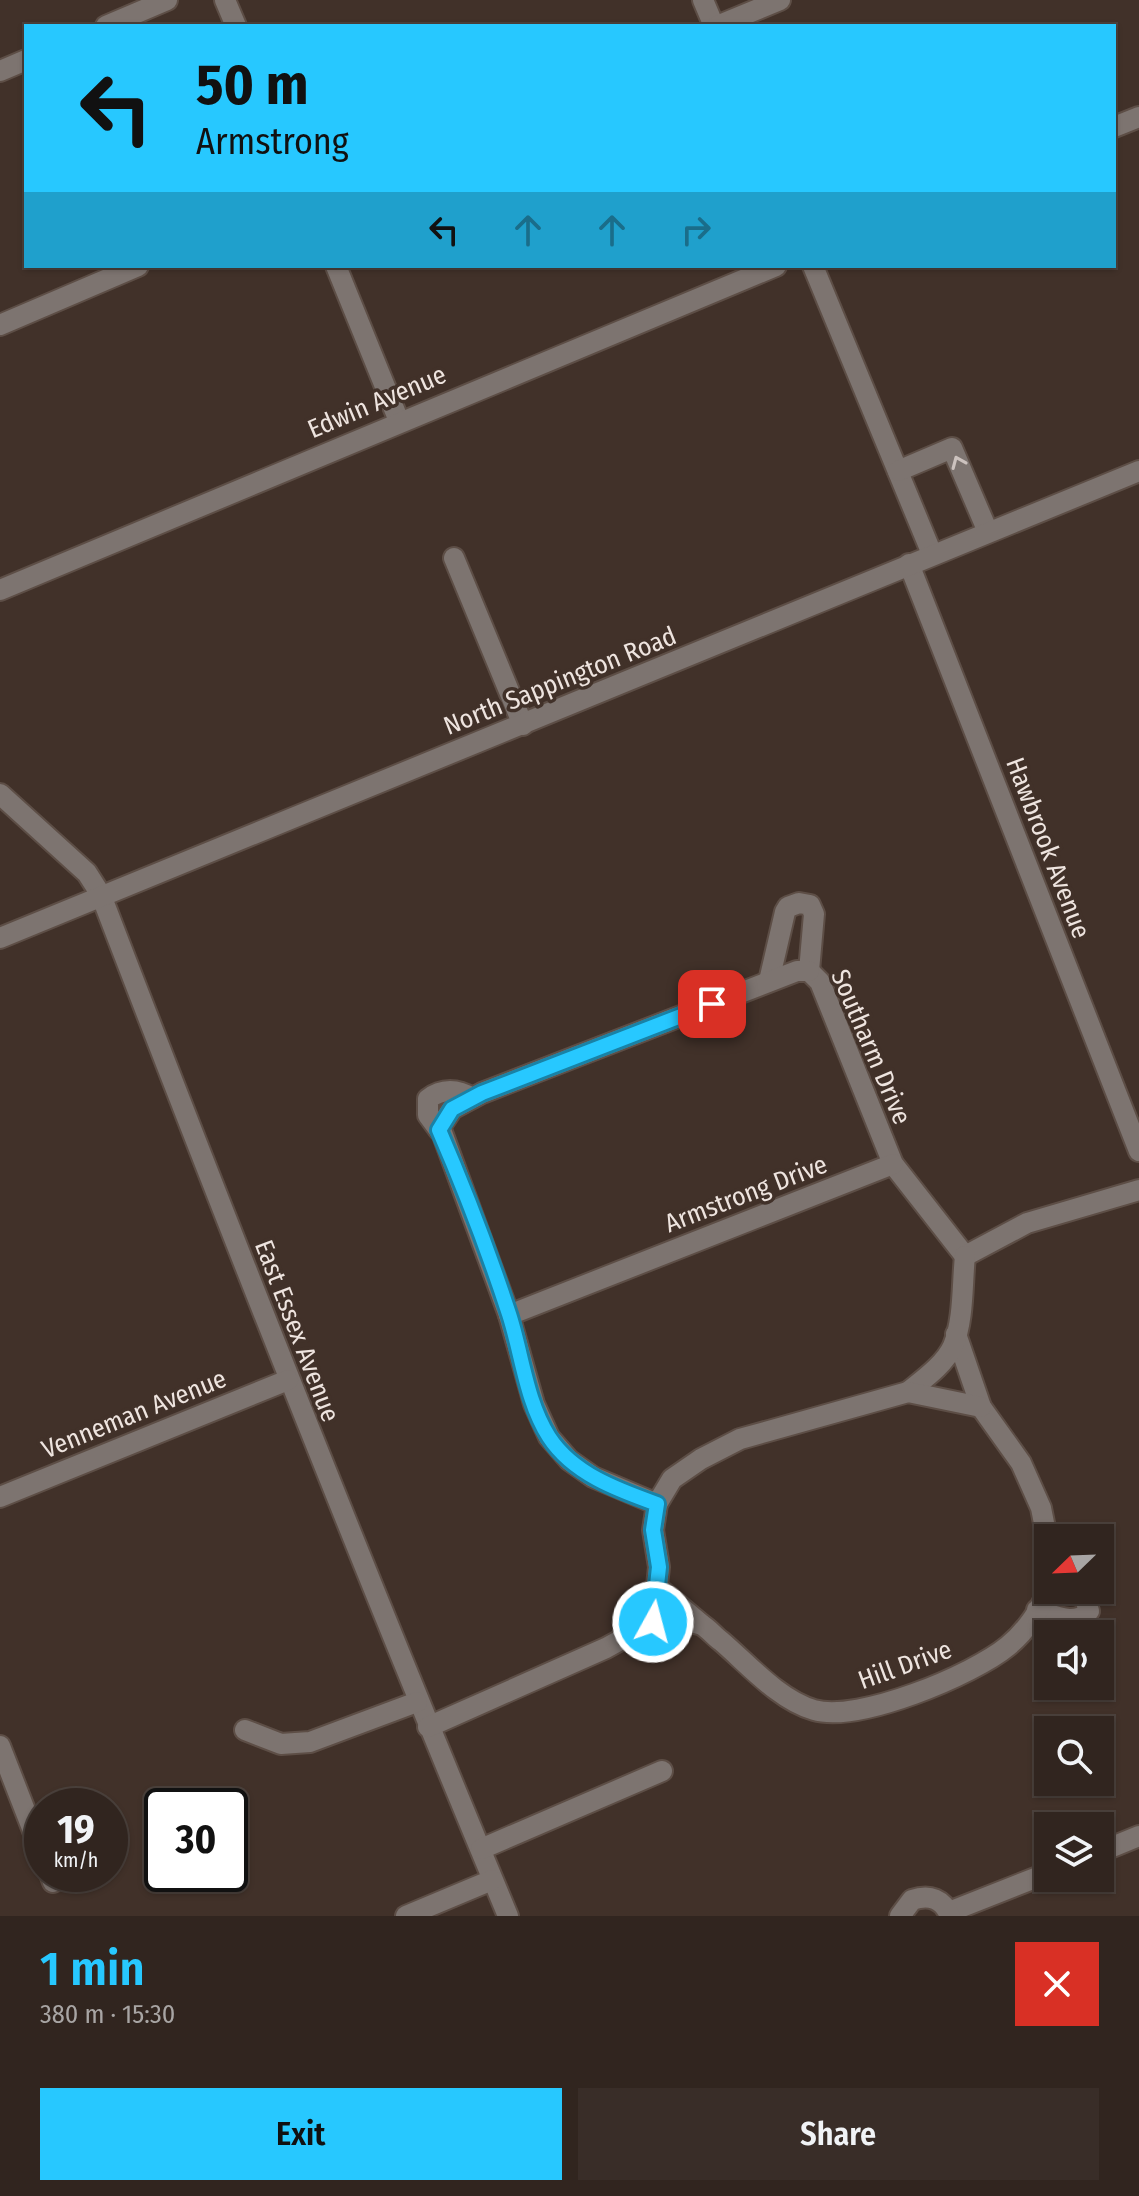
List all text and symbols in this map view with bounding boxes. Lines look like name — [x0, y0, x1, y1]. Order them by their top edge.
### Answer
text: 50 m — [196, 52, 308, 119]
icon: left — [64, 56, 168, 160]
text: Armstrong — [196, 120, 349, 164]
icon: left — [422, 208, 466, 252]
icon: ahead — [506, 208, 550, 252]
icon: ahead — [590, 208, 634, 252]
icon: right — [674, 208, 718, 252]
street label: Edwin Avenue — [303, 359, 451, 445]
one-way arrow — [952, 456, 968, 471]
street label: North Sappington Road — [439, 620, 681, 742]
street label: Hawbrook Avenue — [999, 753, 1097, 943]
street label: Southarm Drive — [824, 965, 918, 1129]
pin — [678, 970, 746, 1038]
icon: arrive — [690, 982, 734, 1026]
street label: Armstrong Drive — [660, 1149, 832, 1239]
street label: East Essex Avenue — [248, 1236, 346, 1426]
street label: Venneman Avenue — [37, 1363, 231, 1465]
north arrow — [1034, 1524, 1114, 1604]
map controls — [1034, 1524, 1114, 1892]
position arrow — [611, 1580, 695, 1664]
button: sound — [1034, 1620, 1114, 1700]
street label: Hill Drive — [854, 1634, 956, 1696]
button: search — [1034, 1716, 1114, 1796]
speed limit sign: 30 — [144, 1788, 248, 1892]
text: 19 — [57, 1806, 95, 1854]
button: layers — [1034, 1812, 1114, 1892]
text: km/h — [54, 1848, 98, 1872]
text: 1 min — [40, 1940, 145, 1998]
button: close — [1015, 1942, 1099, 2026]
text: 380 m · 15:30 — [40, 1999, 175, 2030]
button: Exit — [40, 2088, 562, 2180]
button: Share — [578, 2088, 1099, 2180]

